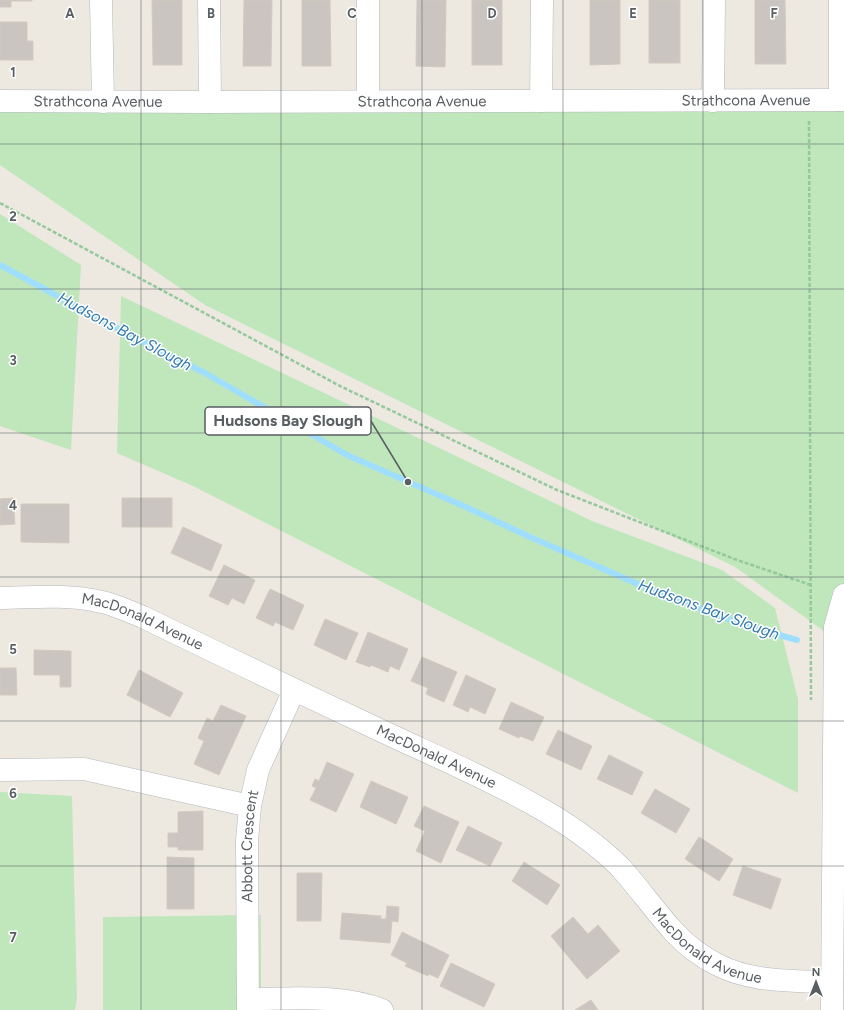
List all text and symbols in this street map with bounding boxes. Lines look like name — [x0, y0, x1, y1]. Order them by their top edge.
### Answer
text: A — [65, 6, 75, 21]
text: B — [207, 6, 215, 21]
text: C — [347, 6, 357, 21]
text: D — [487, 6, 497, 21]
text: E — [629, 6, 637, 21]
text: F — [770, 6, 778, 21]
text: 1 — [10, 65, 16, 80]
street label: Strathcona Avenue — [681, 91, 811, 110]
street label: Strathcona Avenue — [33, 92, 163, 111]
street label: Strathcona Avenue — [357, 92, 487, 111]
text: 2 — [9, 209, 17, 224]
water label: Hudsons Bay Slough — [55, 288, 195, 375]
text: 3 — [9, 353, 17, 368]
callout: Hudsons Bay Slough — [205, 407, 371, 435]
text: Hudsons Bay Slough — [213, 411, 363, 430]
text: 4 — [9, 498, 17, 513]
water label: Hudsons Bay Slough — [636, 575, 782, 644]
street label: MacDonald Avenue — [80, 589, 206, 654]
text: 5 — [9, 642, 17, 657]
street label: MacDonald Avenue — [374, 721, 499, 792]
text: 6 — [9, 786, 17, 801]
street label: Abbott Crescent — [238, 788, 262, 903]
street label: MacDonald Avenue — [648, 904, 763, 987]
text: 7 — [9, 930, 17, 945]
north arrow — [796, 962, 836, 1002]
text: N — [812, 966, 820, 979]

